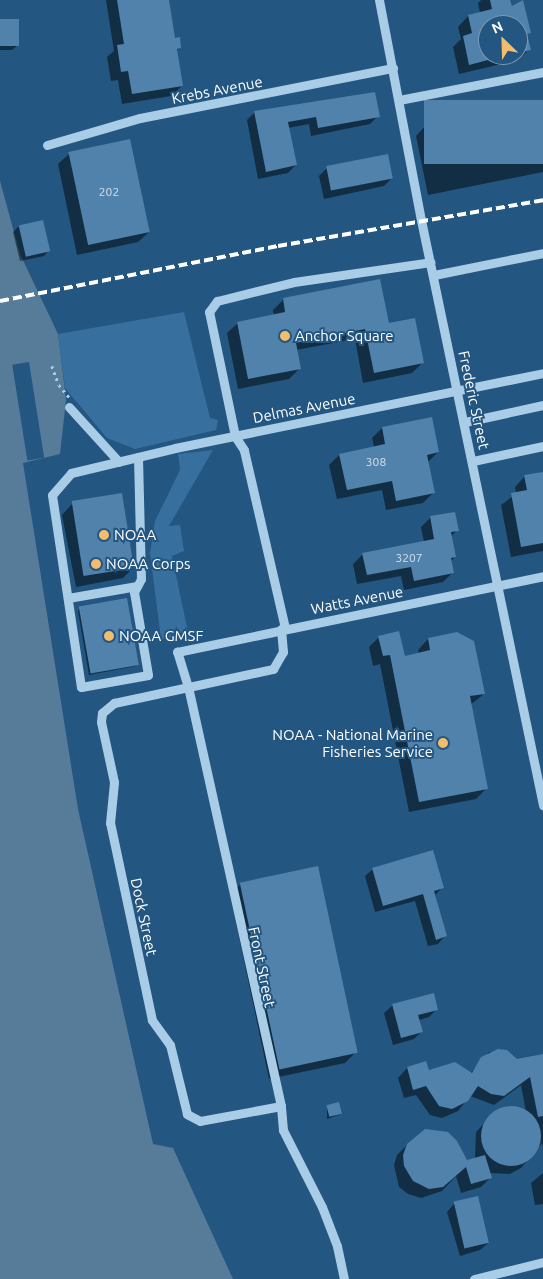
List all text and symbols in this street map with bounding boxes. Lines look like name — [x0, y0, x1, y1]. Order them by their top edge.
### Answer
north arrow — [478, 15, 528, 65]
text: N — [489, 18, 505, 37]
street label: Krebs Avenue — [170, 72, 264, 108]
house number: 202 — [99, 185, 119, 199]
place label: Anchor Square — [295, 327, 394, 345]
marker: Anchor Square — [279, 330, 291, 342]
street label: Frederic Street — [455, 349, 493, 451]
street label: Delmas Avenue — [251, 389, 357, 427]
house number: 308 — [366, 455, 386, 469]
place label: NOAA — [114, 526, 156, 544]
marker: NOAA — [98, 529, 110, 541]
house number: 3207 — [395, 551, 423, 565]
place label: NOAA Corps — [106, 555, 191, 573]
marker: NOAA Corps — [90, 558, 102, 570]
street label: Watts Avenue — [309, 582, 405, 618]
place label: NOAA GMSF — [119, 627, 203, 645]
marker: NOAA GMSF — [103, 630, 115, 642]
place label: NOAA - National Marine Fisheries Service — [272, 725, 433, 760]
marker: NOAA - National Marine Fisheries Service — [437, 737, 449, 749]
street label: Dock Street — [127, 876, 161, 958]
street label: Front Street — [245, 925, 279, 1009]

